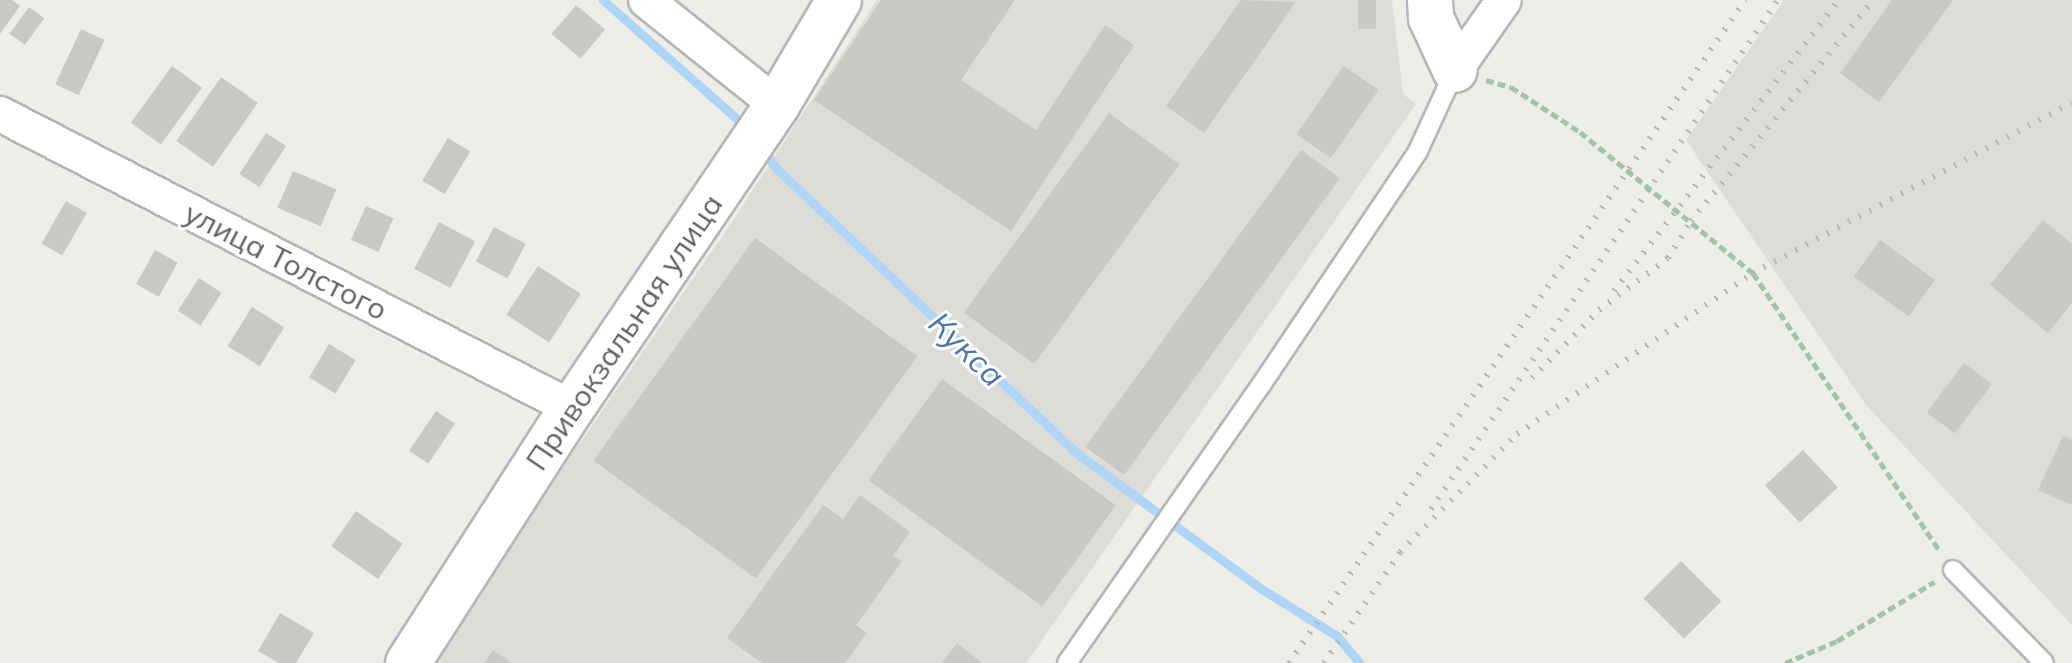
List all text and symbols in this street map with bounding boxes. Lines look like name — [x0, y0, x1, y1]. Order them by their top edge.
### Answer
street label: Привокзальная улица — [518, 187, 730, 477]
street label: улица Толстого — [179, 194, 393, 328]
water label: Кукса — [921, 304, 1013, 394]

